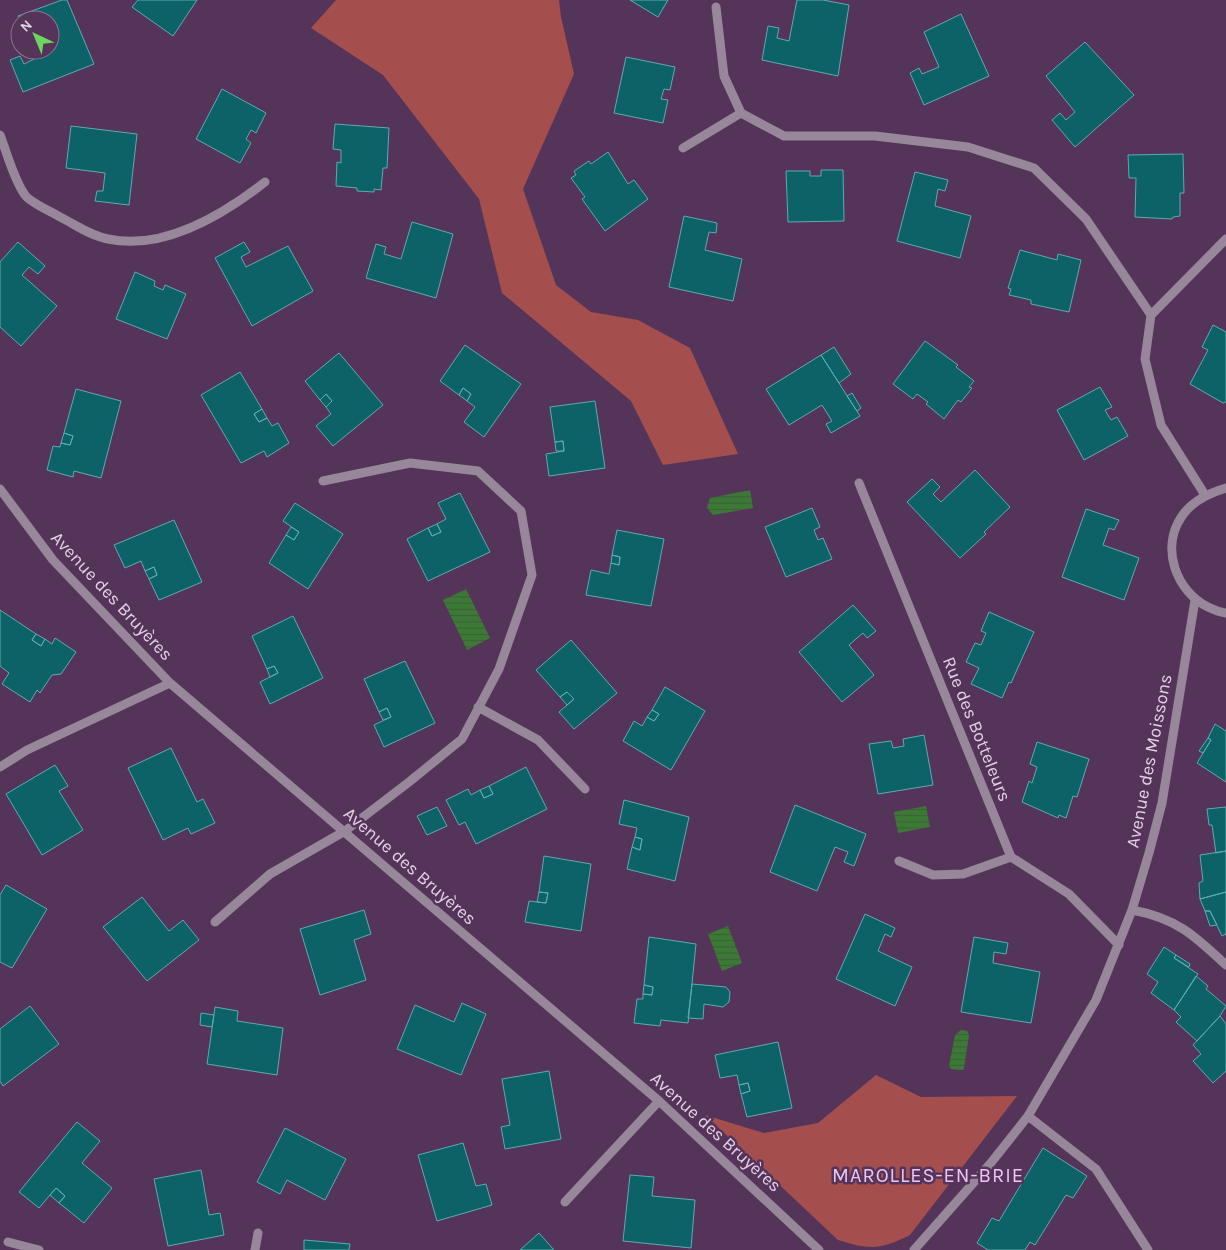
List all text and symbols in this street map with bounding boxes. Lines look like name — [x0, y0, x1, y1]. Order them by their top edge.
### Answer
north arrow — [10, 10, 60, 60]
text: N — [17, 16, 36, 36]
street label: Avenue des Bruyères — [46, 527, 178, 665]
street label: Rue des Botteleurs — [938, 653, 1016, 805]
street label: Avenue des Moissons — [1121, 672, 1177, 850]
street label: Avenue des Bruyères — [339, 802, 481, 930]
street label: Avenue des Bruyères — [646, 1067, 786, 1197]
district label: MAROLLES-EN-BRIE — [832, 1164, 1024, 1187]

